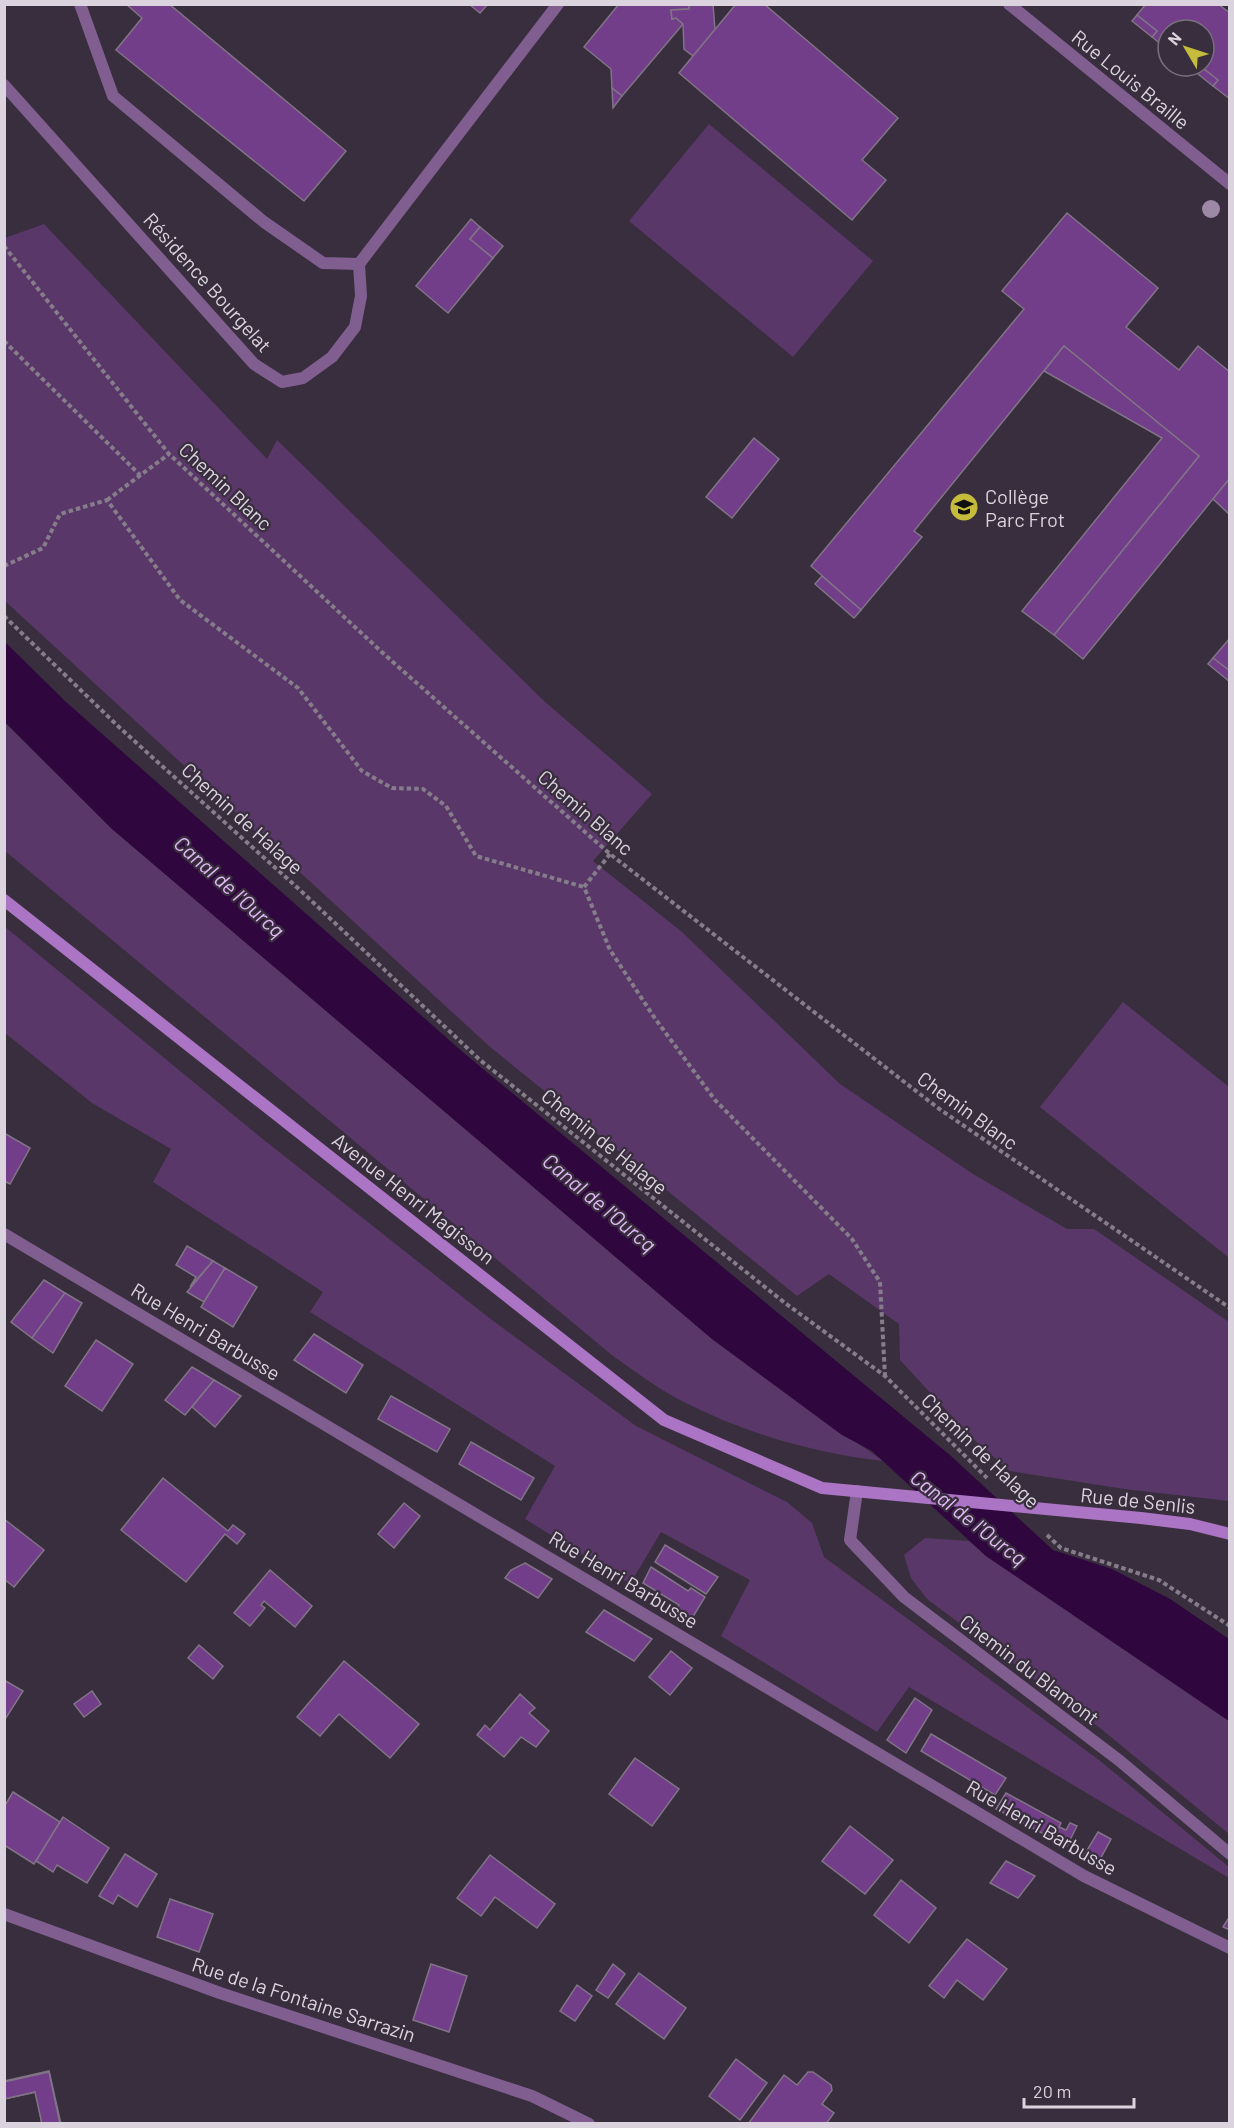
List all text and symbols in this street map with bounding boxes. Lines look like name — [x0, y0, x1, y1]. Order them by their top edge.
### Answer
north arrow — [1156, 18, 1216, 78]
street label: Rue Louis Braille — [1067, 24, 1195, 134]
text: N — [1163, 28, 1185, 48]
street label: Résidence Bourgelat — [139, 207, 277, 357]
street label: Chemin Blanc — [175, 437, 277, 535]
place label: Collège Parc Frot — [985, 484, 1065, 531]
school or university icon: Collège Parc Frot — [948, 491, 980, 523]
street label: Chemin de Halage — [177, 757, 309, 879]
street label: Chemin Blanc — [533, 764, 639, 860]
water label: Canal de l'Ourcq — [170, 830, 290, 942]
street label: Chemin Blanc — [913, 1066, 1023, 1154]
street label: Chemin de Halage — [537, 1083, 673, 1199]
street label: Avenue Henri Magisson — [328, 1127, 500, 1269]
water label: Canal de l'Ourcq — [538, 1147, 662, 1257]
street label: Rue Henri Barbusse — [127, 1277, 285, 1385]
street label: Chemin de Halage — [917, 1388, 1045, 1512]
water label: Canal de l'Ourcq — [906, 1464, 1032, 1570]
street label: Rue de Senlis — [1079, 1482, 1197, 1518]
street label: Rue Henri Barbusse — [545, 1525, 703, 1633]
street label: Chemin du Blamont — [956, 1609, 1104, 1729]
street label: Rue Henri Barbusse — [963, 1774, 1121, 1880]
street label: Rue de la Fontaine Sarrazin — [189, 1952, 419, 2046]
scale bar — [1024, 2071, 1134, 2109]
text: 20 m — [1033, 2080, 1071, 2102]

